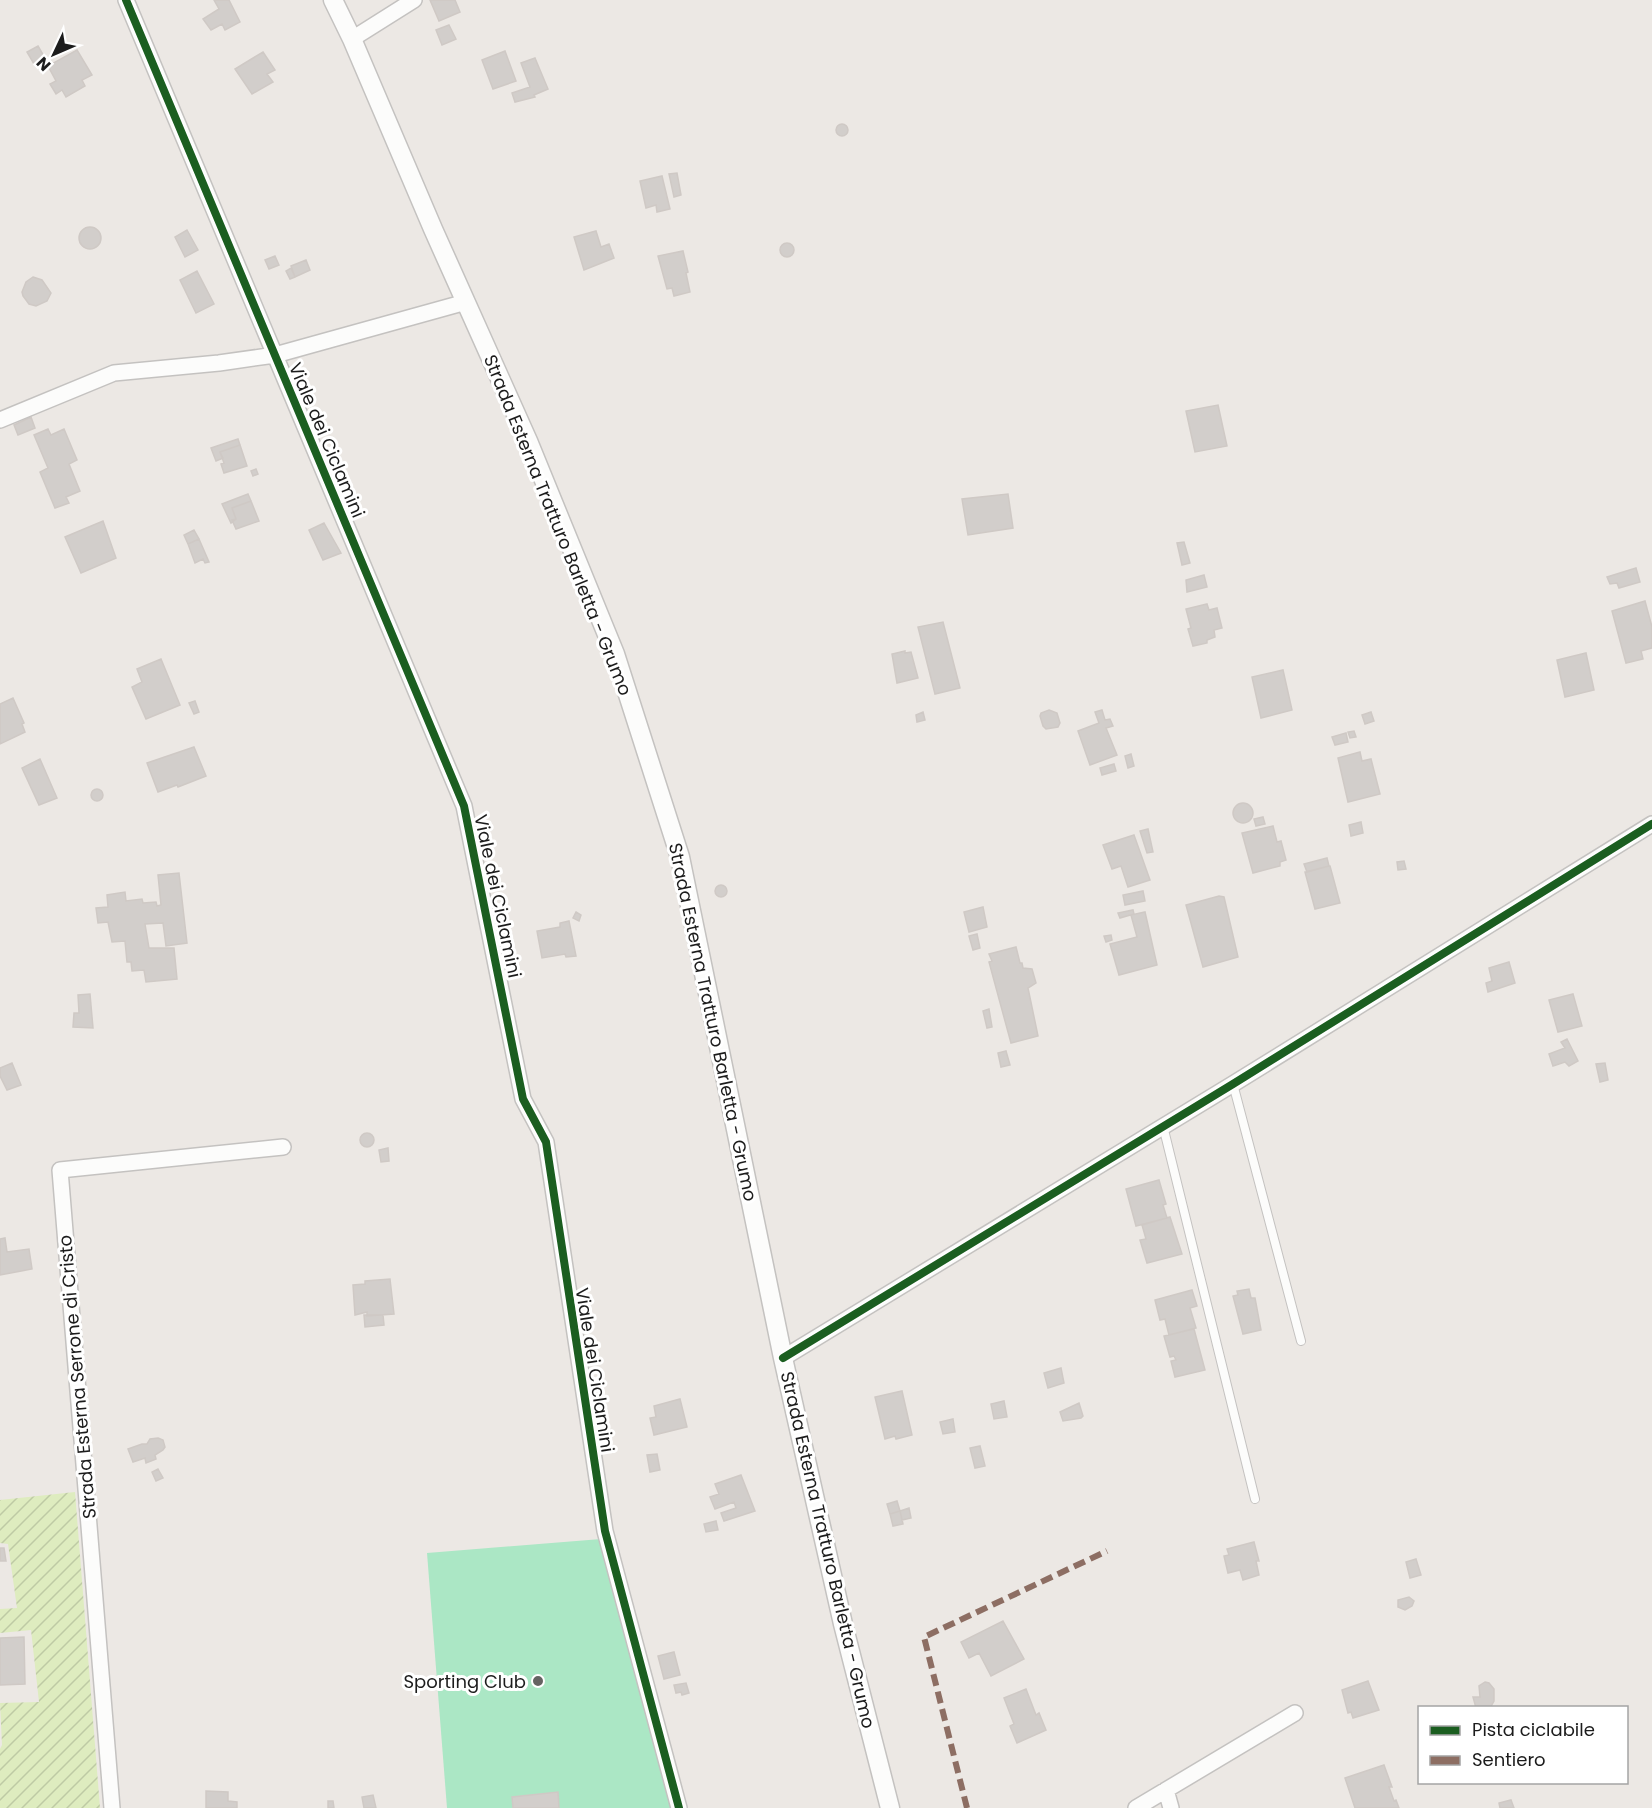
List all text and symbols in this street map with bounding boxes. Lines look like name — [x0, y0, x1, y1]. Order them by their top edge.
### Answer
north arrow — [24, 24, 84, 84]
text: N — [31, 52, 56, 76]
street label: Strada Esterna Tratturo Barletta - Grumo — [478, 351, 638, 699]
street label: Viale dei Ciclamini — [283, 358, 371, 522]
street label: Viale dei Ciclamini — [468, 812, 528, 980]
street label: Strada Esterna Tratturo Barletta - Grumo — [663, 841, 763, 1203]
street label: Strada Esterna Serrone di Cristo — [52, 1234, 102, 1520]
street label: Viale dei Ciclamini — [570, 1286, 620, 1454]
street label: Strada Esterna Tratturo Barletta - Grumo — [775, 1369, 881, 1731]
place label: Sporting Club — [404, 1669, 526, 1694]
marker: Sporting Club — [531, 1674, 545, 1688]
legend — [1418, 1706, 1628, 1784]
text: Pista ciclabile — [1472, 1717, 1595, 1742]
text: Sentiero — [1472, 1747, 1546, 1772]

